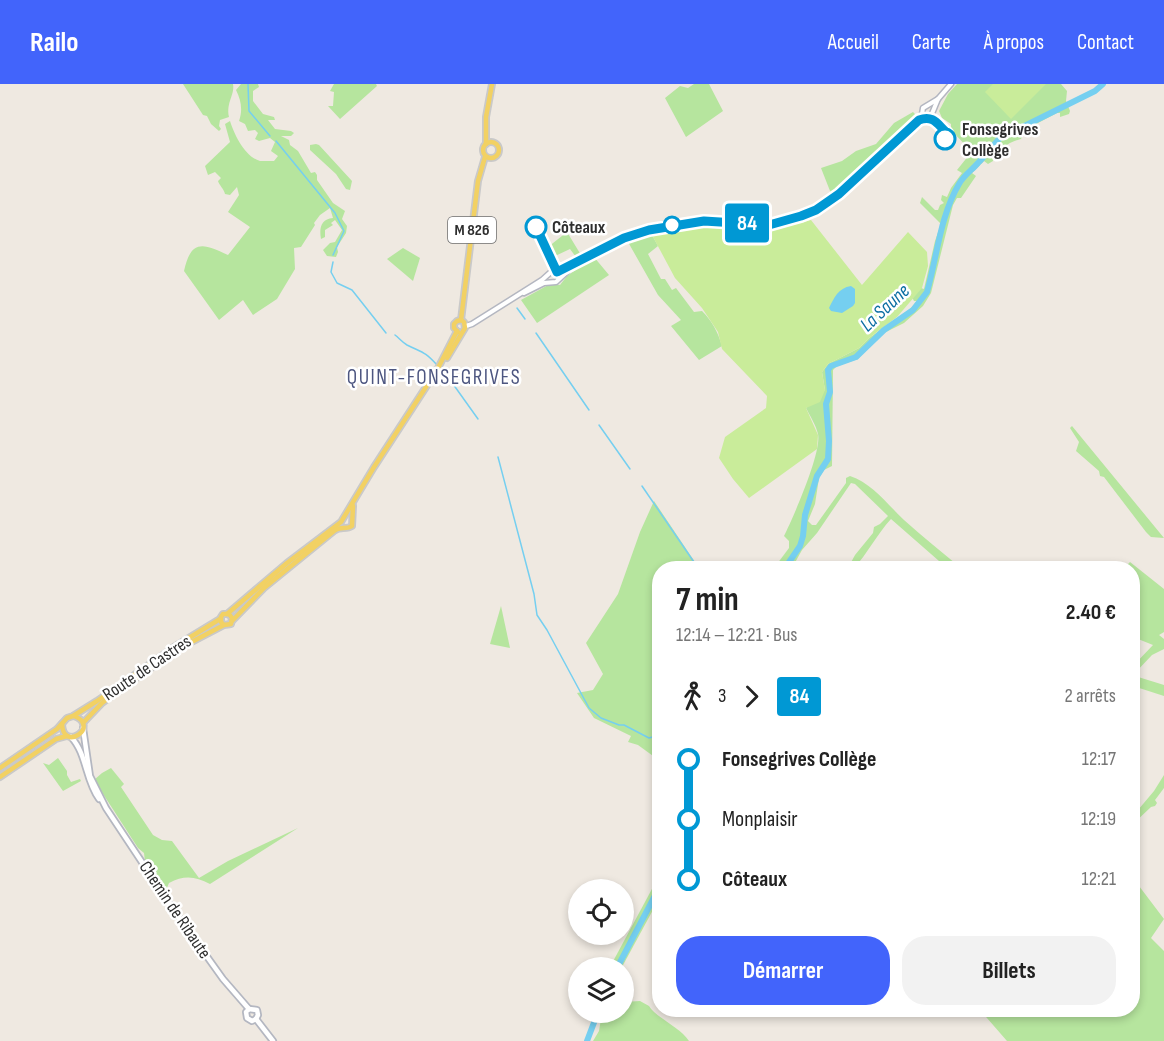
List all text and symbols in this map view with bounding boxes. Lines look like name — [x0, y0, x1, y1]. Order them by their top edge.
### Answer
text: Railo — [30, 26, 78, 59]
text: Accueil — [828, 30, 879, 55]
text: Carte — [912, 30, 951, 55]
text: À propos — [984, 30, 1044, 55]
text: Contact — [1077, 30, 1134, 55]
place label: Fonsegrives Collège — [962, 119, 1038, 161]
marker: Fonsegrives Collège — [934, 128, 956, 150]
line badge: 84 — [720, 204, 774, 242]
text: 84 — [737, 211, 757, 236]
marker: Côteaux — [525, 216, 547, 238]
unlabelled marker — [663, 216, 681, 234]
road number: M 826 — [448, 217, 496, 243]
place label: Côteaux — [552, 217, 606, 238]
water label: La Saune — [855, 279, 915, 337]
district label: QUINT-FONSEGRIVES — [347, 365, 521, 390]
text: 7 min — [676, 580, 739, 620]
text: 2.40 € — [1066, 599, 1116, 626]
text: 12:14 – 12:21 · Bus — [676, 623, 797, 647]
street label: Route de Castres — [99, 631, 195, 705]
icon: walk — [676, 680, 709, 713]
icon: forward — [735, 680, 768, 713]
text: 3 — [718, 684, 726, 708]
text: 84 — [789, 684, 809, 709]
text: 2 arrêts — [1065, 684, 1116, 708]
text: Fonsegrives Collège — [722, 746, 876, 773]
text: 12:17 — [1082, 747, 1116, 771]
text: Monplaisir — [722, 806, 798, 833]
text: 12:19 — [1081, 807, 1116, 831]
street label: Chemin de Ribaute — [135, 857, 215, 963]
text: Côteaux — [722, 866, 787, 893]
text: 12:21 — [1081, 867, 1116, 891]
map controls — [568, 879, 634, 1023]
button: locate — [568, 879, 634, 945]
button: Démarrer — [676, 936, 890, 1005]
button: Billets — [902, 936, 1116, 1005]
button: layers — [568, 957, 634, 1023]

